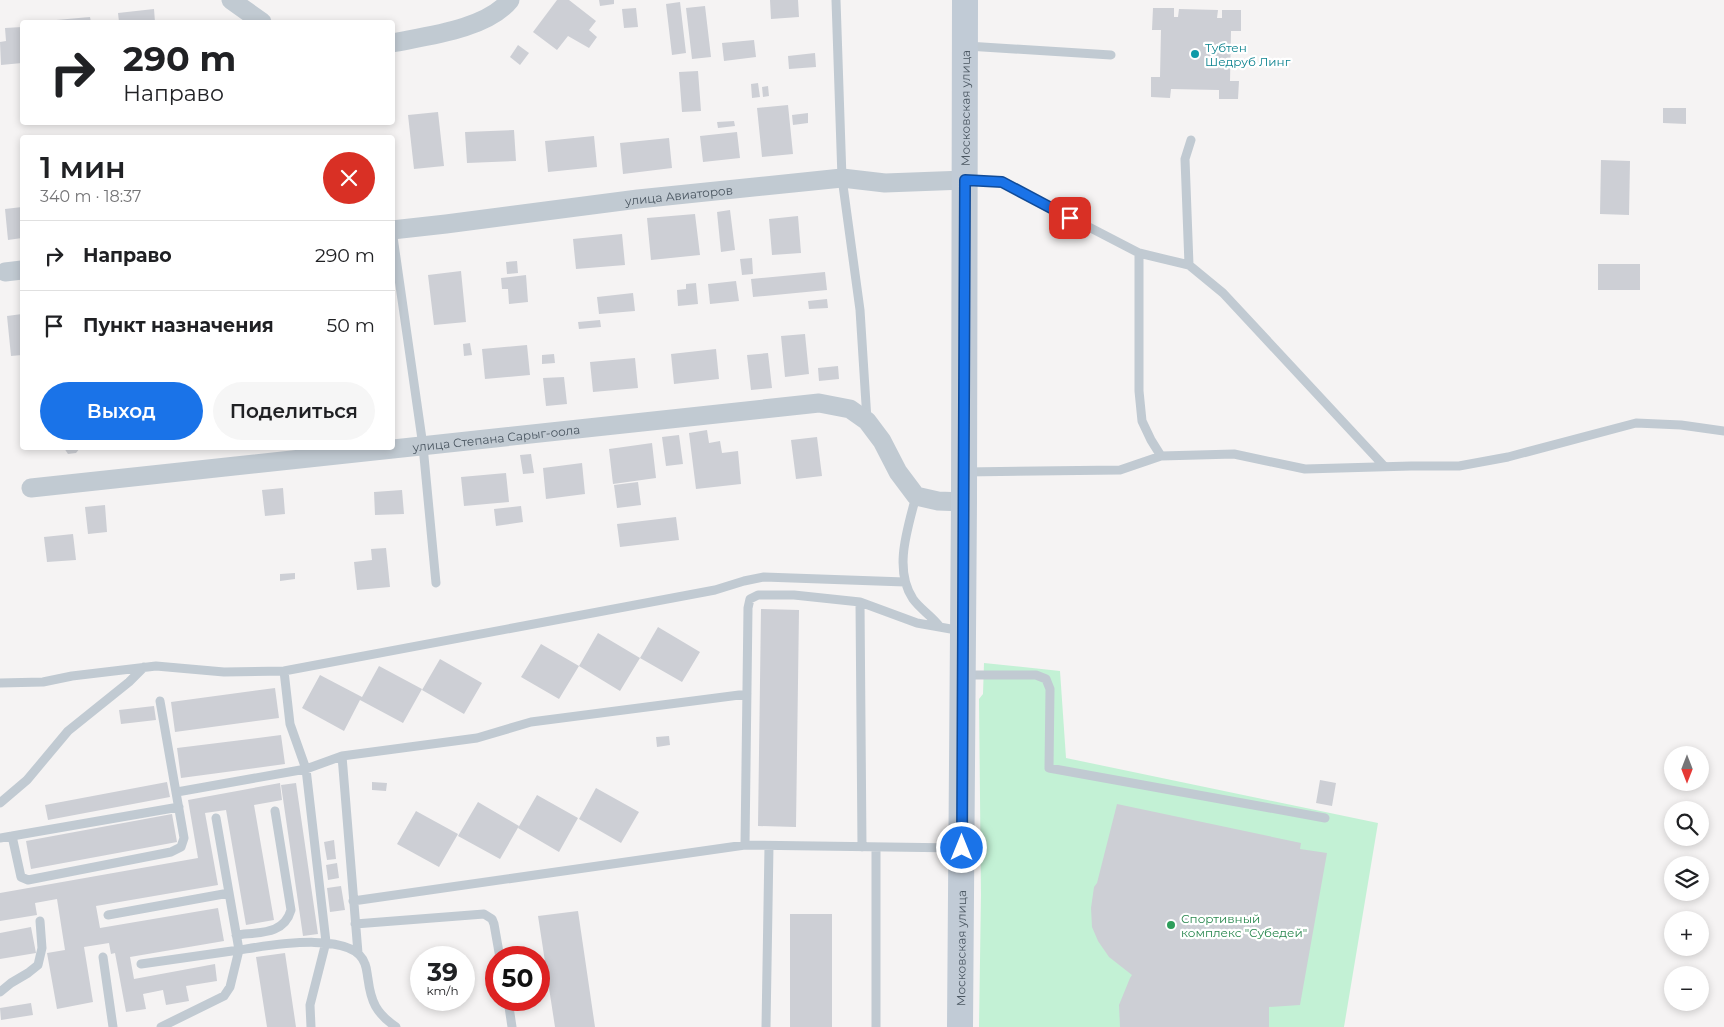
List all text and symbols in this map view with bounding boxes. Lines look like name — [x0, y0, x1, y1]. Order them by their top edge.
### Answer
text: 290 m — [123, 37, 236, 80]
icon: right — [40, 40, 105, 105]
place label: Тубтен Шедруб Линг — [1205, 40, 1291, 69]
marker: Тубтен Шедруб Линг — [1189, 48, 1201, 60]
street label: Московская улица — [957, 50, 972, 166]
text: Направо — [123, 80, 224, 107]
text: 1 мин — [40, 149, 126, 186]
button: close — [323, 152, 375, 204]
street label: улица Авиаторов — [623, 182, 733, 208]
text: 340 m · 18:37 — [40, 187, 141, 206]
pin — [1049, 197, 1091, 239]
icon: arrive — [1056, 204, 1084, 232]
icon: right — [40, 242, 68, 270]
text: Направо — [83, 244, 172, 267]
text: 290 m — [315, 244, 375, 267]
icon: arrive — [40, 312, 68, 340]
text: Пункт назначения — [83, 314, 274, 337]
text: 50 m — [327, 314, 375, 337]
button: Выход — [40, 382, 203, 440]
button: Поделиться — [213, 382, 375, 440]
street label: улица Степана Сарыг-оола — [411, 421, 581, 454]
north arrow — [1664, 746, 1709, 791]
map controls — [1664, 746, 1709, 1011]
button: search — [1664, 801, 1709, 846]
position arrow — [935, 821, 987, 873]
button: layers — [1664, 856, 1709, 901]
street label: Московская улица — [953, 890, 969, 1006]
place label: Спортивный комплекс "Субедей" — [1181, 911, 1307, 940]
button: + — [1664, 911, 1709, 956]
marker: Спортивный комплекс "Субедей" — [1165, 919, 1177, 931]
speed limit sign: 50 — [485, 946, 550, 1011]
text: 39 — [427, 957, 458, 987]
button: − — [1664, 966, 1709, 1011]
text: km/h — [426, 983, 459, 998]

